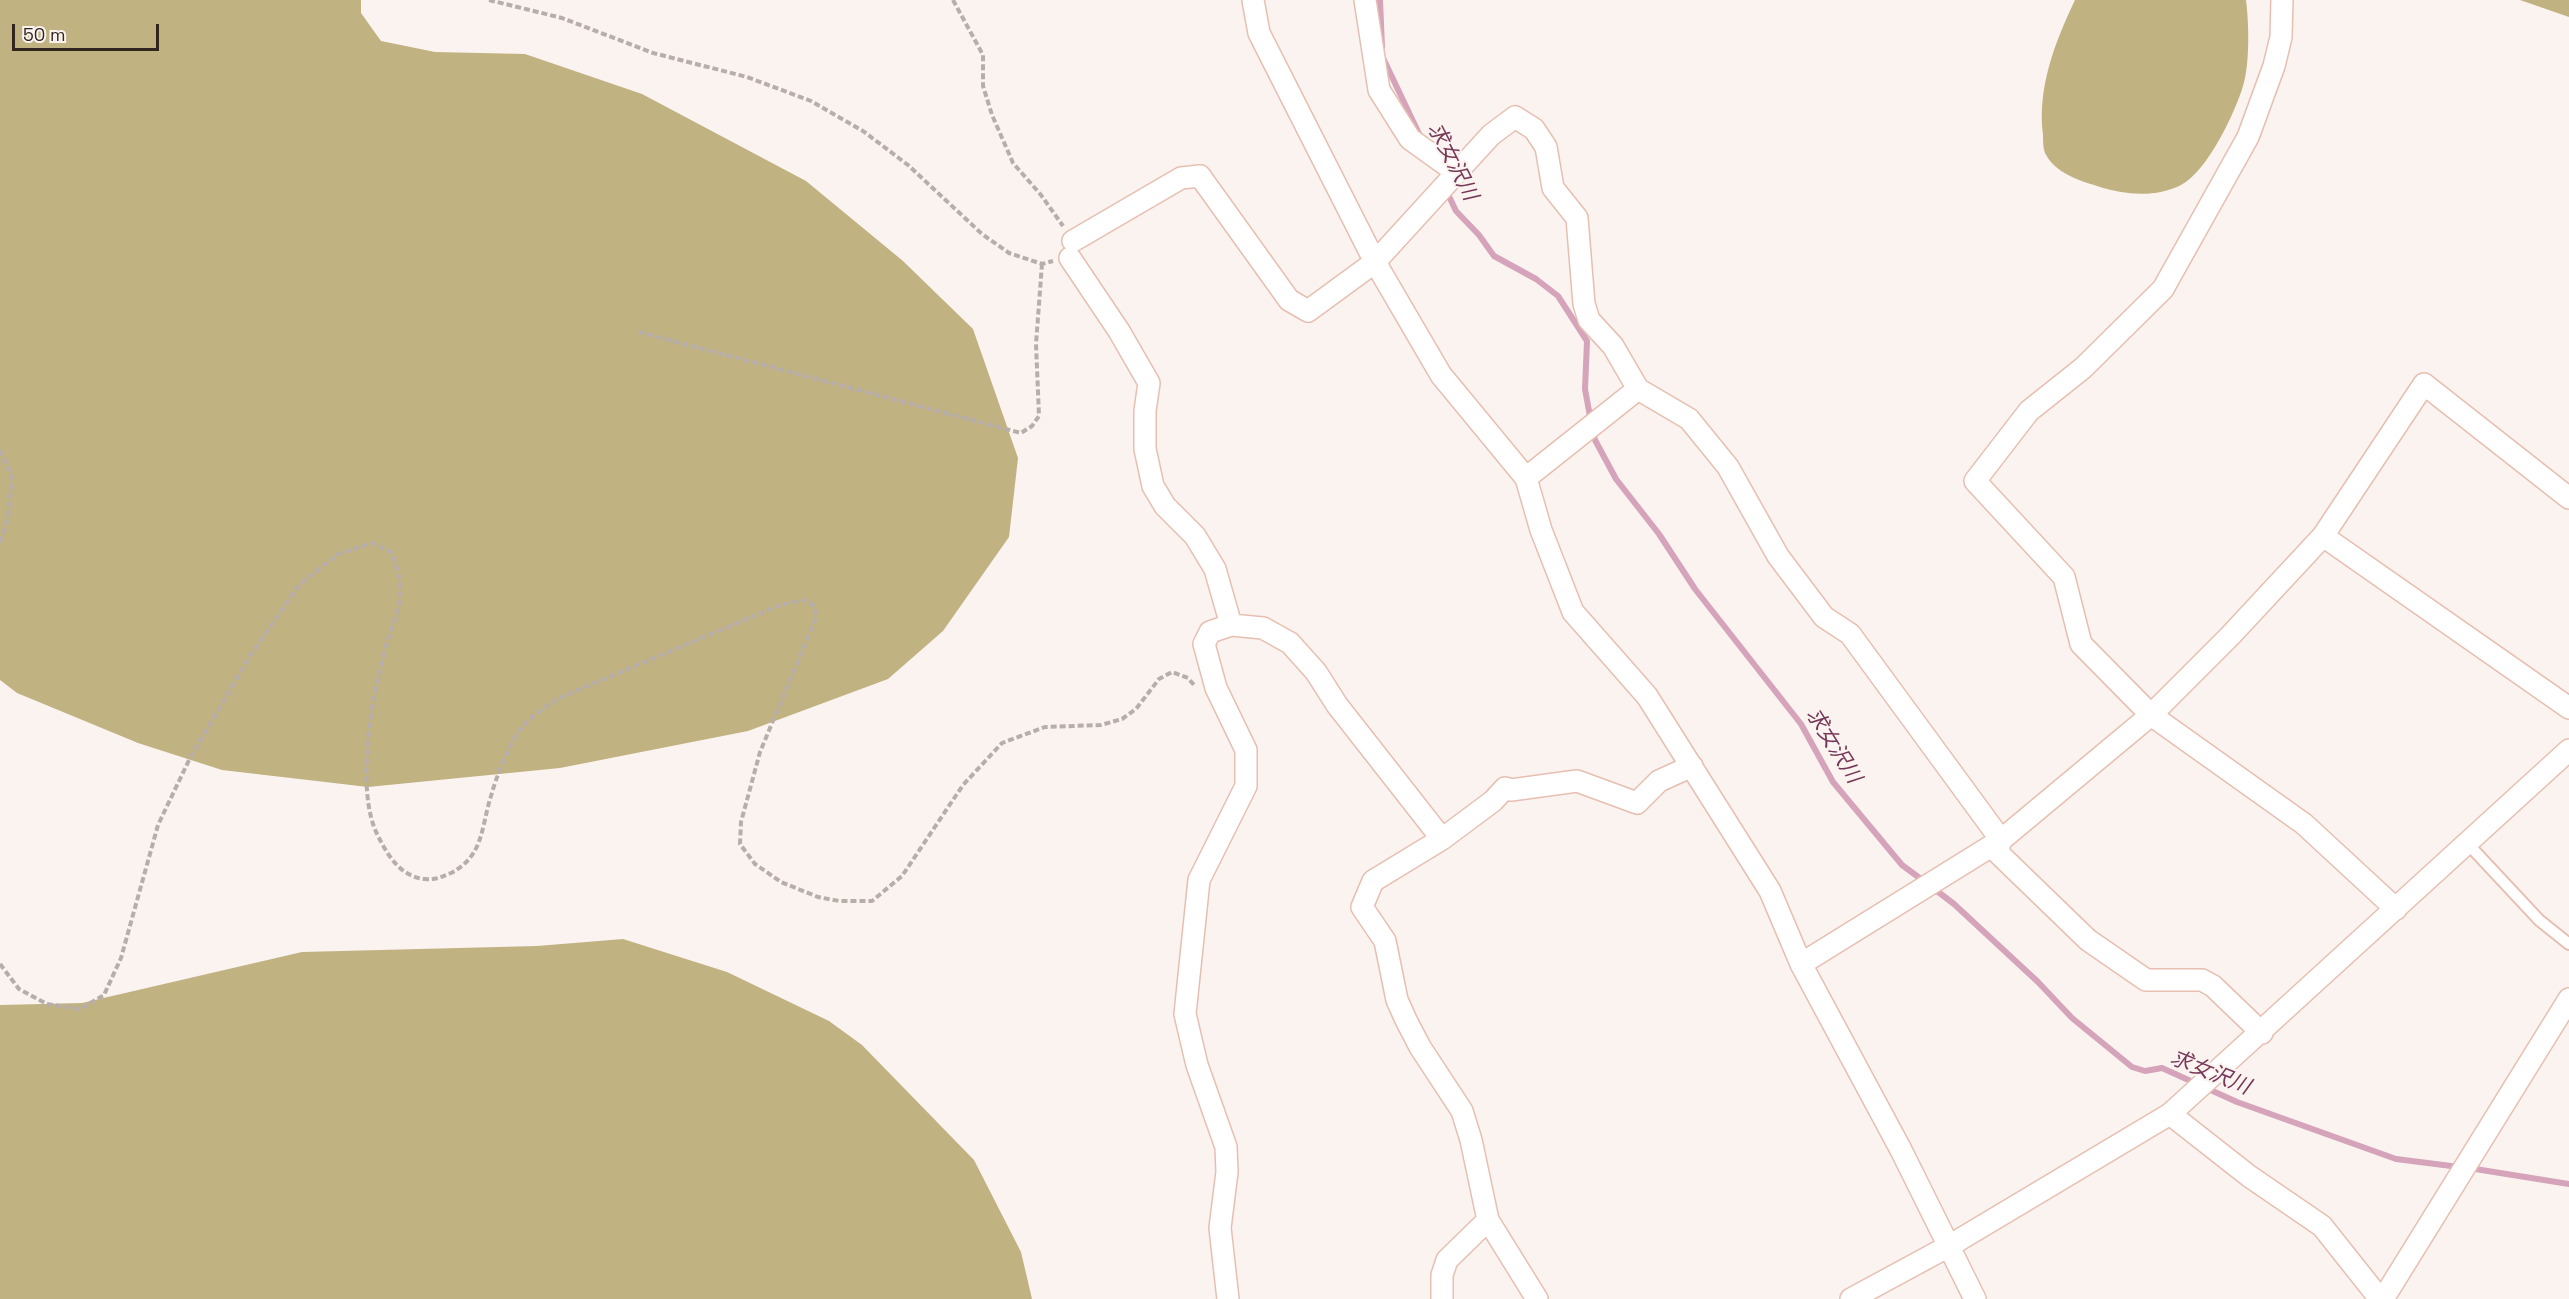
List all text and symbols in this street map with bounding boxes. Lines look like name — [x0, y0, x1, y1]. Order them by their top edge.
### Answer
scale bar — [15, 12, 162, 50]
text: 50 m — [23, 23, 65, 46]
water label: 求女沢川 — [1422, 119, 1482, 205]
water label: 求女沢川 — [1800, 704, 1866, 788]
water label: 求女沢川 — [2166, 1046, 2254, 1100]

